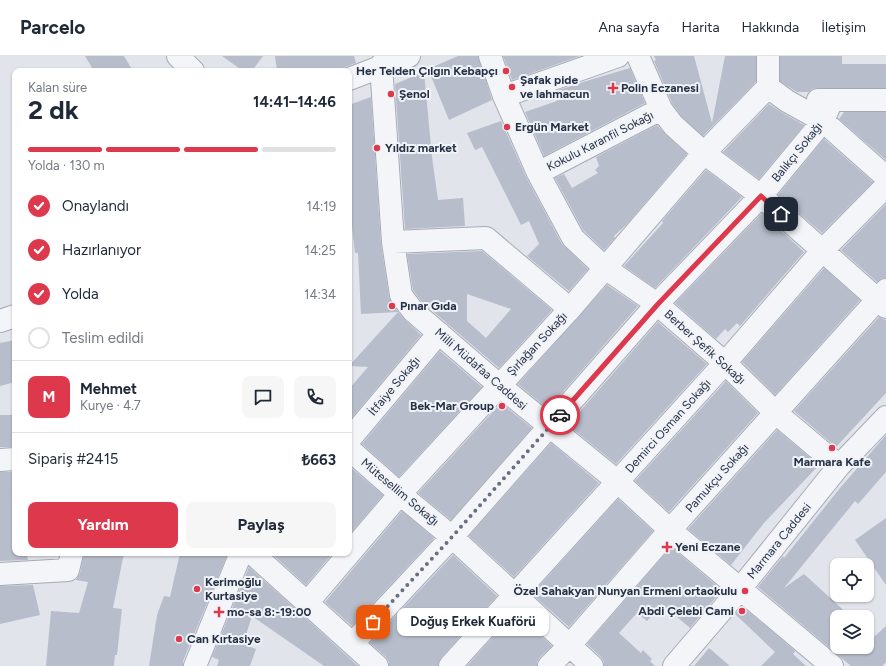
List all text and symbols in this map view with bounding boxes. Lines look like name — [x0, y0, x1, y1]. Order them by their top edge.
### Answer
text: Parcelo — [20, 16, 85, 39]
text: Ana sayfa — [598, 19, 660, 36]
text: Harita — [682, 19, 720, 36]
text: Hakkında — [742, 19, 799, 36]
text: İletişim — [821, 19, 866, 36]
place label: Her Telden Çılgın Kebapçı — [356, 64, 498, 78]
marker: Her Telden Çılgın Kebapçı — [501, 66, 511, 76]
place label: Şafak pide ve lahmacun — [520, 73, 589, 101]
text: Kalan süre — [28, 80, 87, 95]
place label: Polin Eczanesi — [621, 81, 699, 95]
marker: Şafak pide ve lahmacun — [507, 82, 517, 92]
marker: Polin Eczanesi — [608, 83, 618, 93]
place label: Şenol — [399, 87, 430, 101]
marker: Şenol — [386, 89, 396, 99]
text: 14:41–14:46 — [253, 93, 336, 111]
text: 2 dk — [28, 94, 79, 126]
street label: Kokulu Karanfil Sokağı — [544, 108, 656, 174]
street label: Balıkçı Sokağı — [769, 119, 825, 185]
place label: Ergün Market — [515, 120, 589, 134]
marker: Ergün Market — [502, 122, 512, 132]
place label: Yıldız market — [385, 141, 457, 155]
marker: Yıldız market — [372, 143, 382, 153]
text: Yolda · 130 m — [28, 158, 105, 173]
icon: check — [28, 195, 50, 217]
text: Onaylandı — [62, 197, 129, 215]
pin — [764, 197, 798, 231]
text: 14:19 — [307, 199, 336, 214]
icon: home — [770, 203, 792, 225]
icon: check — [28, 239, 50, 261]
text: Hazırlanıyor — [62, 241, 141, 259]
text: 14:25 — [305, 243, 336, 258]
icon: check — [28, 283, 50, 305]
text: Yolda — [62, 285, 99, 303]
text: 14:34 — [304, 287, 336, 302]
place label: Pınar Gıda — [400, 299, 457, 313]
marker: Pınar Gıda — [387, 301, 397, 311]
street label: Berber Şefik Sokağı — [662, 307, 748, 387]
street label: Şırlağan Sokağı — [504, 309, 570, 379]
street label: Milli Müdafaa Caddesi — [432, 325, 530, 413]
text: Teslim edildi — [62, 329, 144, 347]
street label: İtfaiye Sokağı — [365, 354, 423, 418]
button: chat — [242, 376, 284, 418]
button: phone — [294, 376, 336, 418]
street label: Demirci Osman Sokağı — [622, 376, 714, 476]
text: Mehmet — [80, 380, 137, 398]
text: M — [43, 388, 55, 406]
courier — [540, 395, 580, 435]
text: Kurye · 4.7 — [80, 398, 141, 413]
place label: Bek-Mar Group — [410, 399, 494, 413]
marker: Bek-Mar Group — [497, 401, 507, 411]
icon: car — [549, 404, 571, 426]
street label: Pamukçu Sokağı — [682, 441, 752, 515]
marker: Marmara Kafe — [827, 443, 837, 453]
text: Sipariş #2415 — [28, 450, 118, 468]
text: ₺663 — [302, 451, 336, 469]
street label: Mütesellim Sokağı — [358, 455, 442, 529]
place label: Marmara Kafe — [793, 455, 871, 469]
street label: Marmara Caddesi — [744, 500, 814, 582]
button: Yardım — [28, 502, 178, 548]
button: Paylaş — [186, 502, 336, 548]
place label: Yeni Eczane — [675, 540, 741, 554]
marker: Yeni Eczane — [662, 542, 672, 552]
map controls — [830, 558, 874, 654]
button: locate — [830, 558, 874, 602]
place label: Kerimoğlu Kurtasiye — [205, 575, 262, 603]
marker: Kerimoğlu Kurtasiye — [192, 584, 202, 594]
place label: Özel Sahakyan Nunyan Ermeni ortaokulu — [513, 584, 737, 598]
marker: Özel Sahakyan Nunyan Ermeni ortaokulu — [740, 586, 750, 596]
place label: Abdi Çelebi Cami — [638, 604, 734, 618]
place label: mo-sa 8:-19:00 — [227, 605, 311, 619]
pin — [356, 605, 390, 639]
marker: Abdi Çelebi Cami — [737, 606, 747, 616]
marker: mo-sa 8:-19:00 — [214, 607, 224, 617]
callout: Doğuş Erkek Kuaförü — [397, 608, 549, 636]
button: layers — [830, 610, 874, 654]
icon: bag — [362, 611, 384, 633]
text: Doğuş Erkek Kuaförü — [410, 614, 536, 629]
place label: Can Kırtasiye — [187, 632, 261, 646]
marker: Can Kırtasiye — [174, 634, 184, 644]

